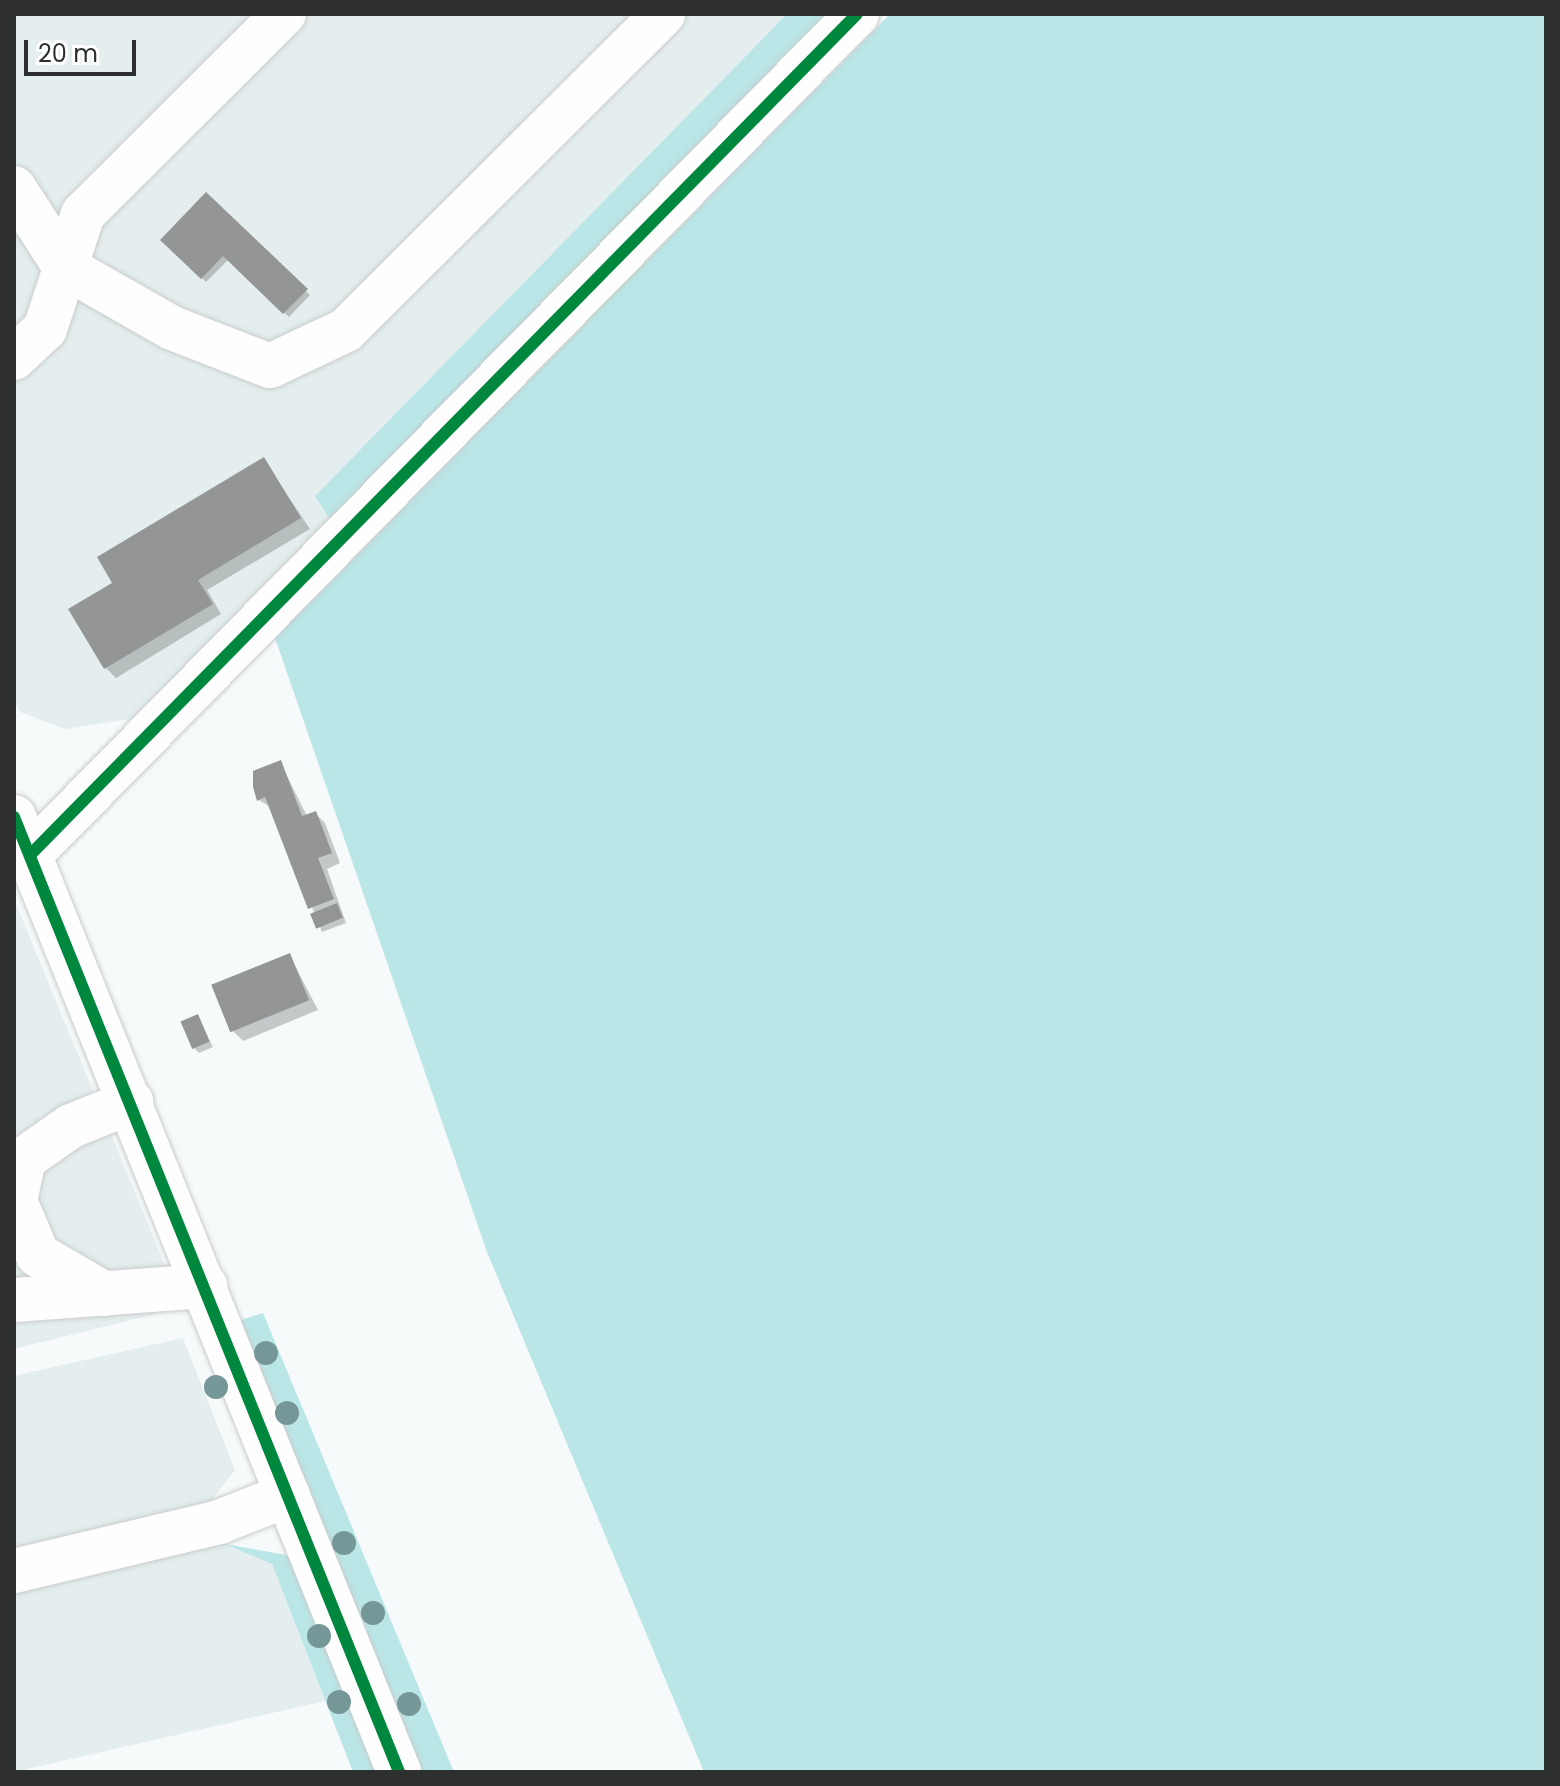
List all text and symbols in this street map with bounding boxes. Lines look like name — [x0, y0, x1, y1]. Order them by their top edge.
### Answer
scale bar — [28, 24, 140, 74]
text: 20 m — [38, 37, 98, 70]

